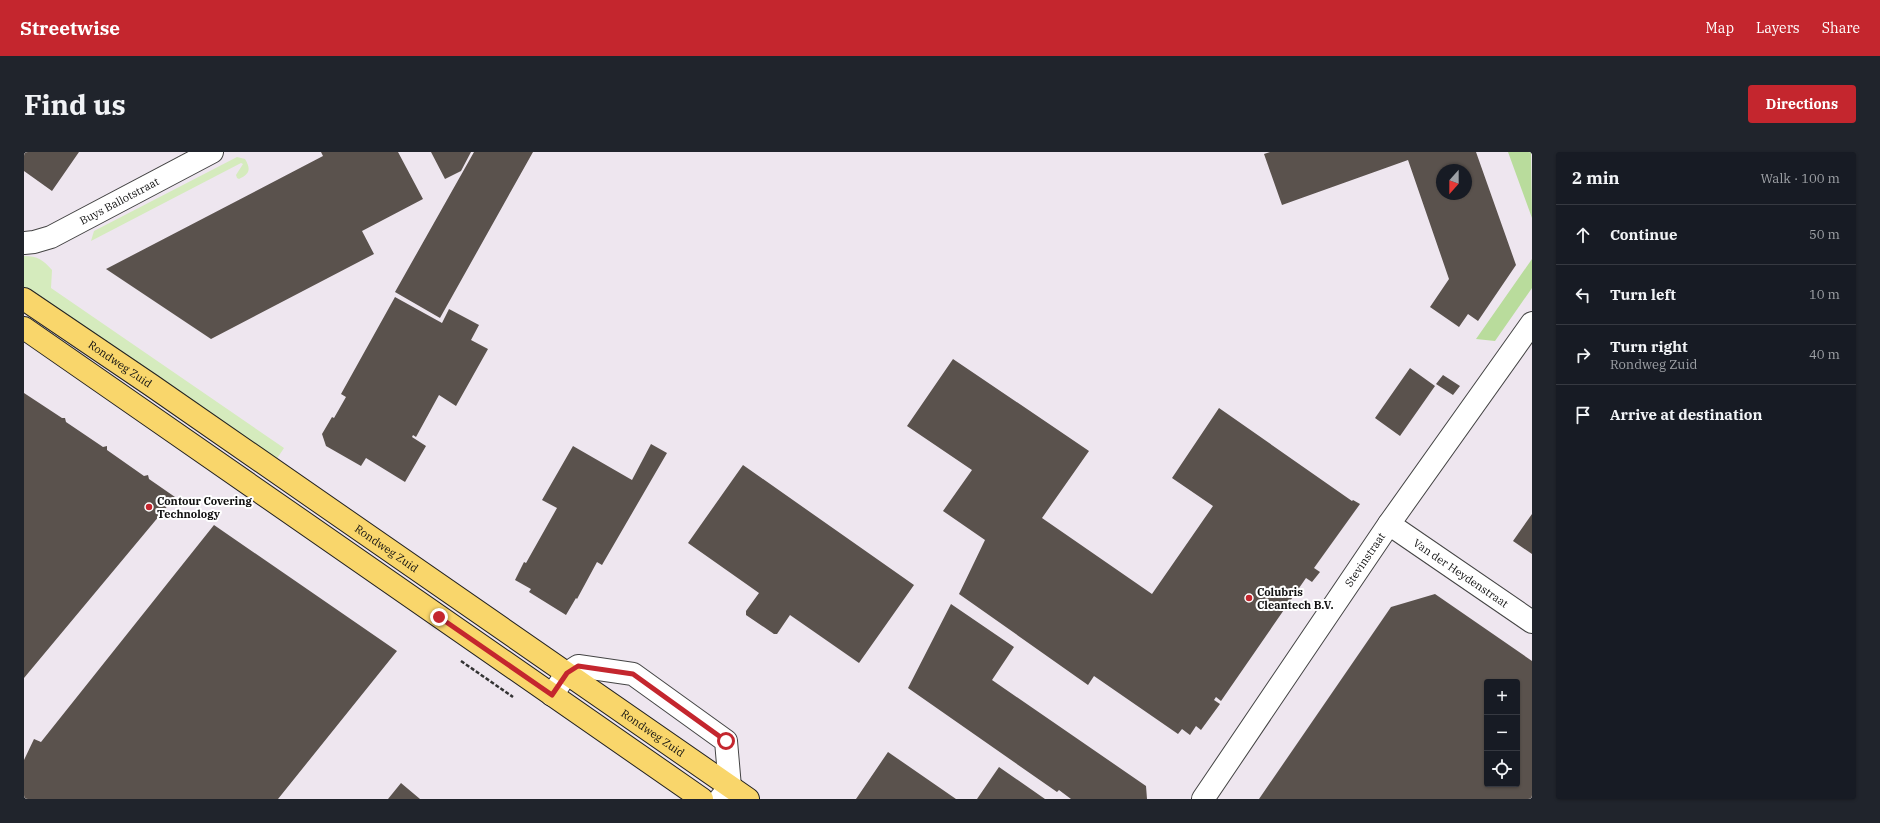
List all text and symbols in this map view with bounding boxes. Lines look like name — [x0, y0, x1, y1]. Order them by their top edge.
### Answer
text: Streetwise — [20, 16, 120, 40]
text: Map — [1706, 19, 1734, 37]
text: Layers — [1756, 19, 1800, 37]
text: Share — [1822, 19, 1860, 37]
button: Directions — [1748, 85, 1856, 123]
text: Find us — [24, 86, 126, 123]
north arrow — [1436, 164, 1472, 200]
text: 2 min — [1572, 167, 1620, 189]
text: Walk · 100 m — [1761, 170, 1840, 187]
street label: Buys Ballotstraat — [77, 174, 161, 228]
icon: ahead — [1572, 224, 1594, 246]
text: Continue — [1610, 225, 1677, 244]
text: 50 m — [1809, 226, 1840, 243]
icon: left — [1572, 284, 1594, 306]
text: Turn left — [1610, 285, 1676, 304]
text: 10 m — [1809, 286, 1840, 303]
street label: Rondweg Zuid — [85, 337, 155, 391]
text: Turn right — [1610, 337, 1688, 356]
icon: right — [1572, 344, 1594, 366]
text: 40 m — [1809, 346, 1840, 363]
text: Rondweg Zuid — [1610, 356, 1697, 373]
icon: arrive — [1572, 404, 1594, 426]
text: Arrive at destination — [1610, 405, 1762, 424]
place label: Contour Covering Technology — [157, 494, 253, 521]
marker: Contour Covering Technology — [144, 502, 154, 512]
street label: Rondweg Zuid — [352, 521, 421, 575]
street label: Stevinstraat — [1342, 530, 1388, 589]
street label: Van der Heydenstraat — [1411, 536, 1511, 611]
place label: Colubris Cleantech B.V. — [1257, 585, 1334, 612]
marker: Colubris Cleantech B.V. — [1244, 593, 1254, 603]
route end — [430, 608, 448, 626]
map controls — [1484, 679, 1520, 787]
button: + — [1484, 679, 1520, 715]
street label: Rondweg Zuid — [618, 706, 687, 760]
button: − — [1484, 715, 1520, 751]
route start — [717, 732, 735, 750]
button: locate — [1484, 751, 1520, 787]

